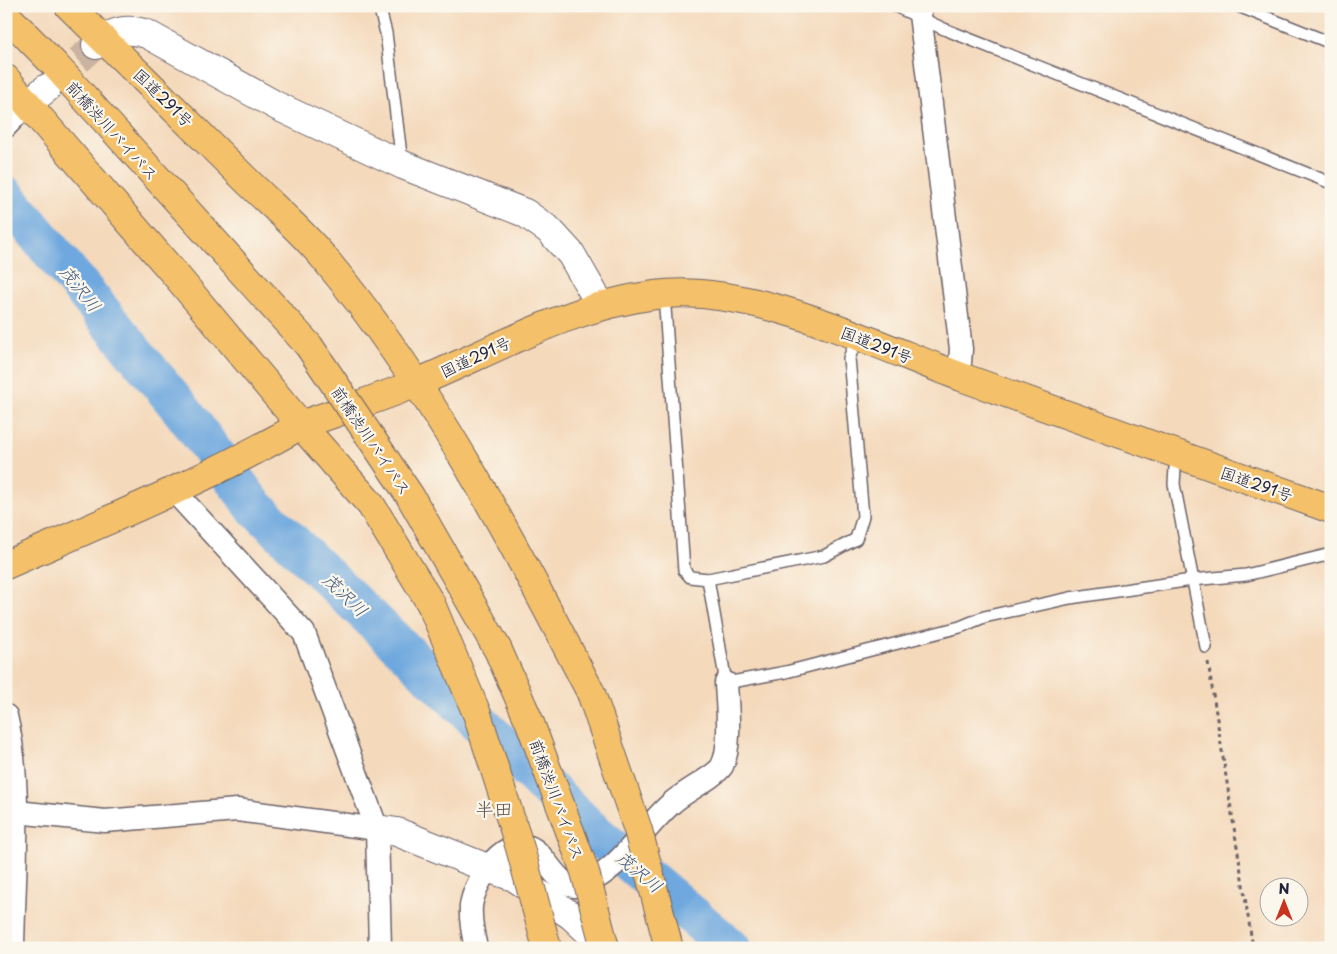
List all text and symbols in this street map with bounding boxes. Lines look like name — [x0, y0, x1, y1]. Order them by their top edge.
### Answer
street label: 国道291号 — [128, 62, 200, 132]
street label: 前橋渋川バイパス — [61, 75, 165, 185]
water label: 茂沢川 — [54, 259, 108, 317]
street label: 国道291号 — [837, 319, 917, 369]
street label: 国道291号 — [436, 329, 514, 383]
street label: 前橋渋川バイパス — [326, 380, 418, 500]
street label: 国道291号 — [1217, 459, 1297, 507]
water label: 茂沢川 — [317, 566, 375, 622]
street label: 前橋渋川バイパス — [525, 735, 591, 863]
district label: 半田 — [475, 794, 513, 822]
water label: 茂沢川 — [611, 843, 669, 899]
north arrow — [1260, 876, 1310, 926]
text: N — [1278, 878, 1290, 899]

